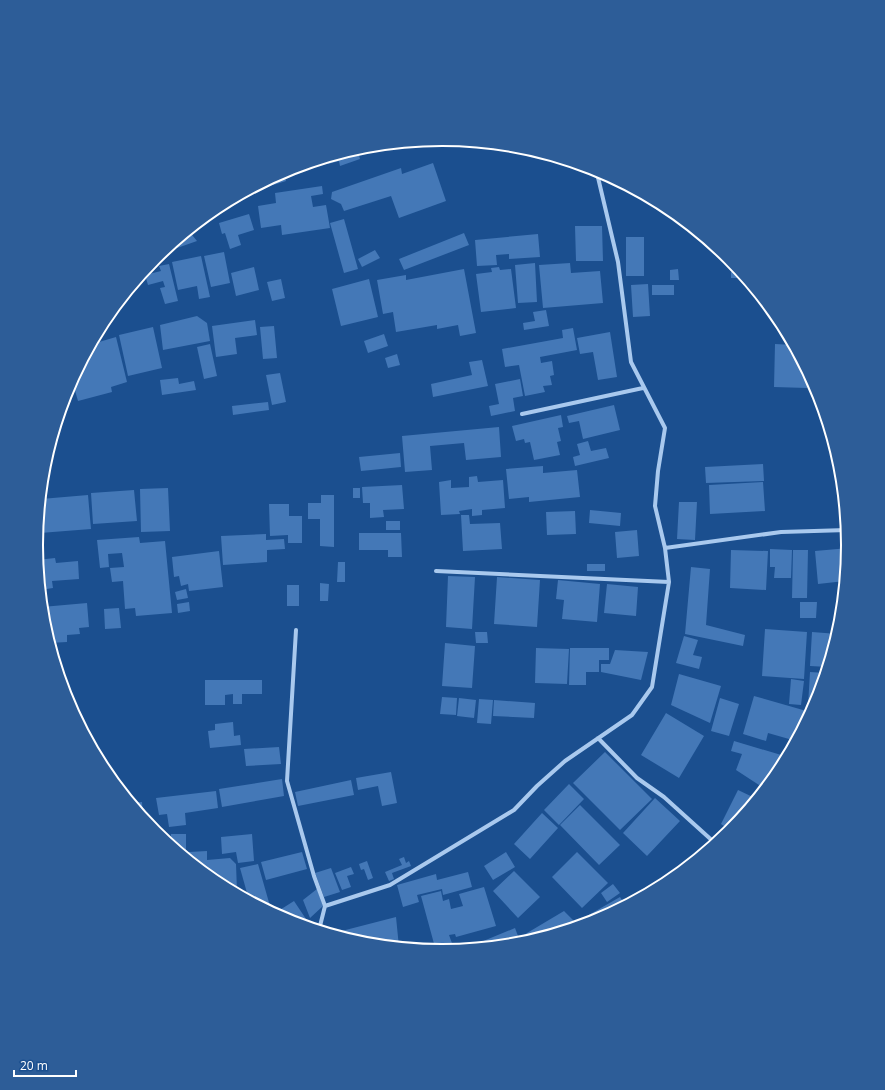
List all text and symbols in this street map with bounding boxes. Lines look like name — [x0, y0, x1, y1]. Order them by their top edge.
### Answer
scale bar — [14, 1052, 76, 1078]
text: 20 m — [20, 1057, 48, 1074]

